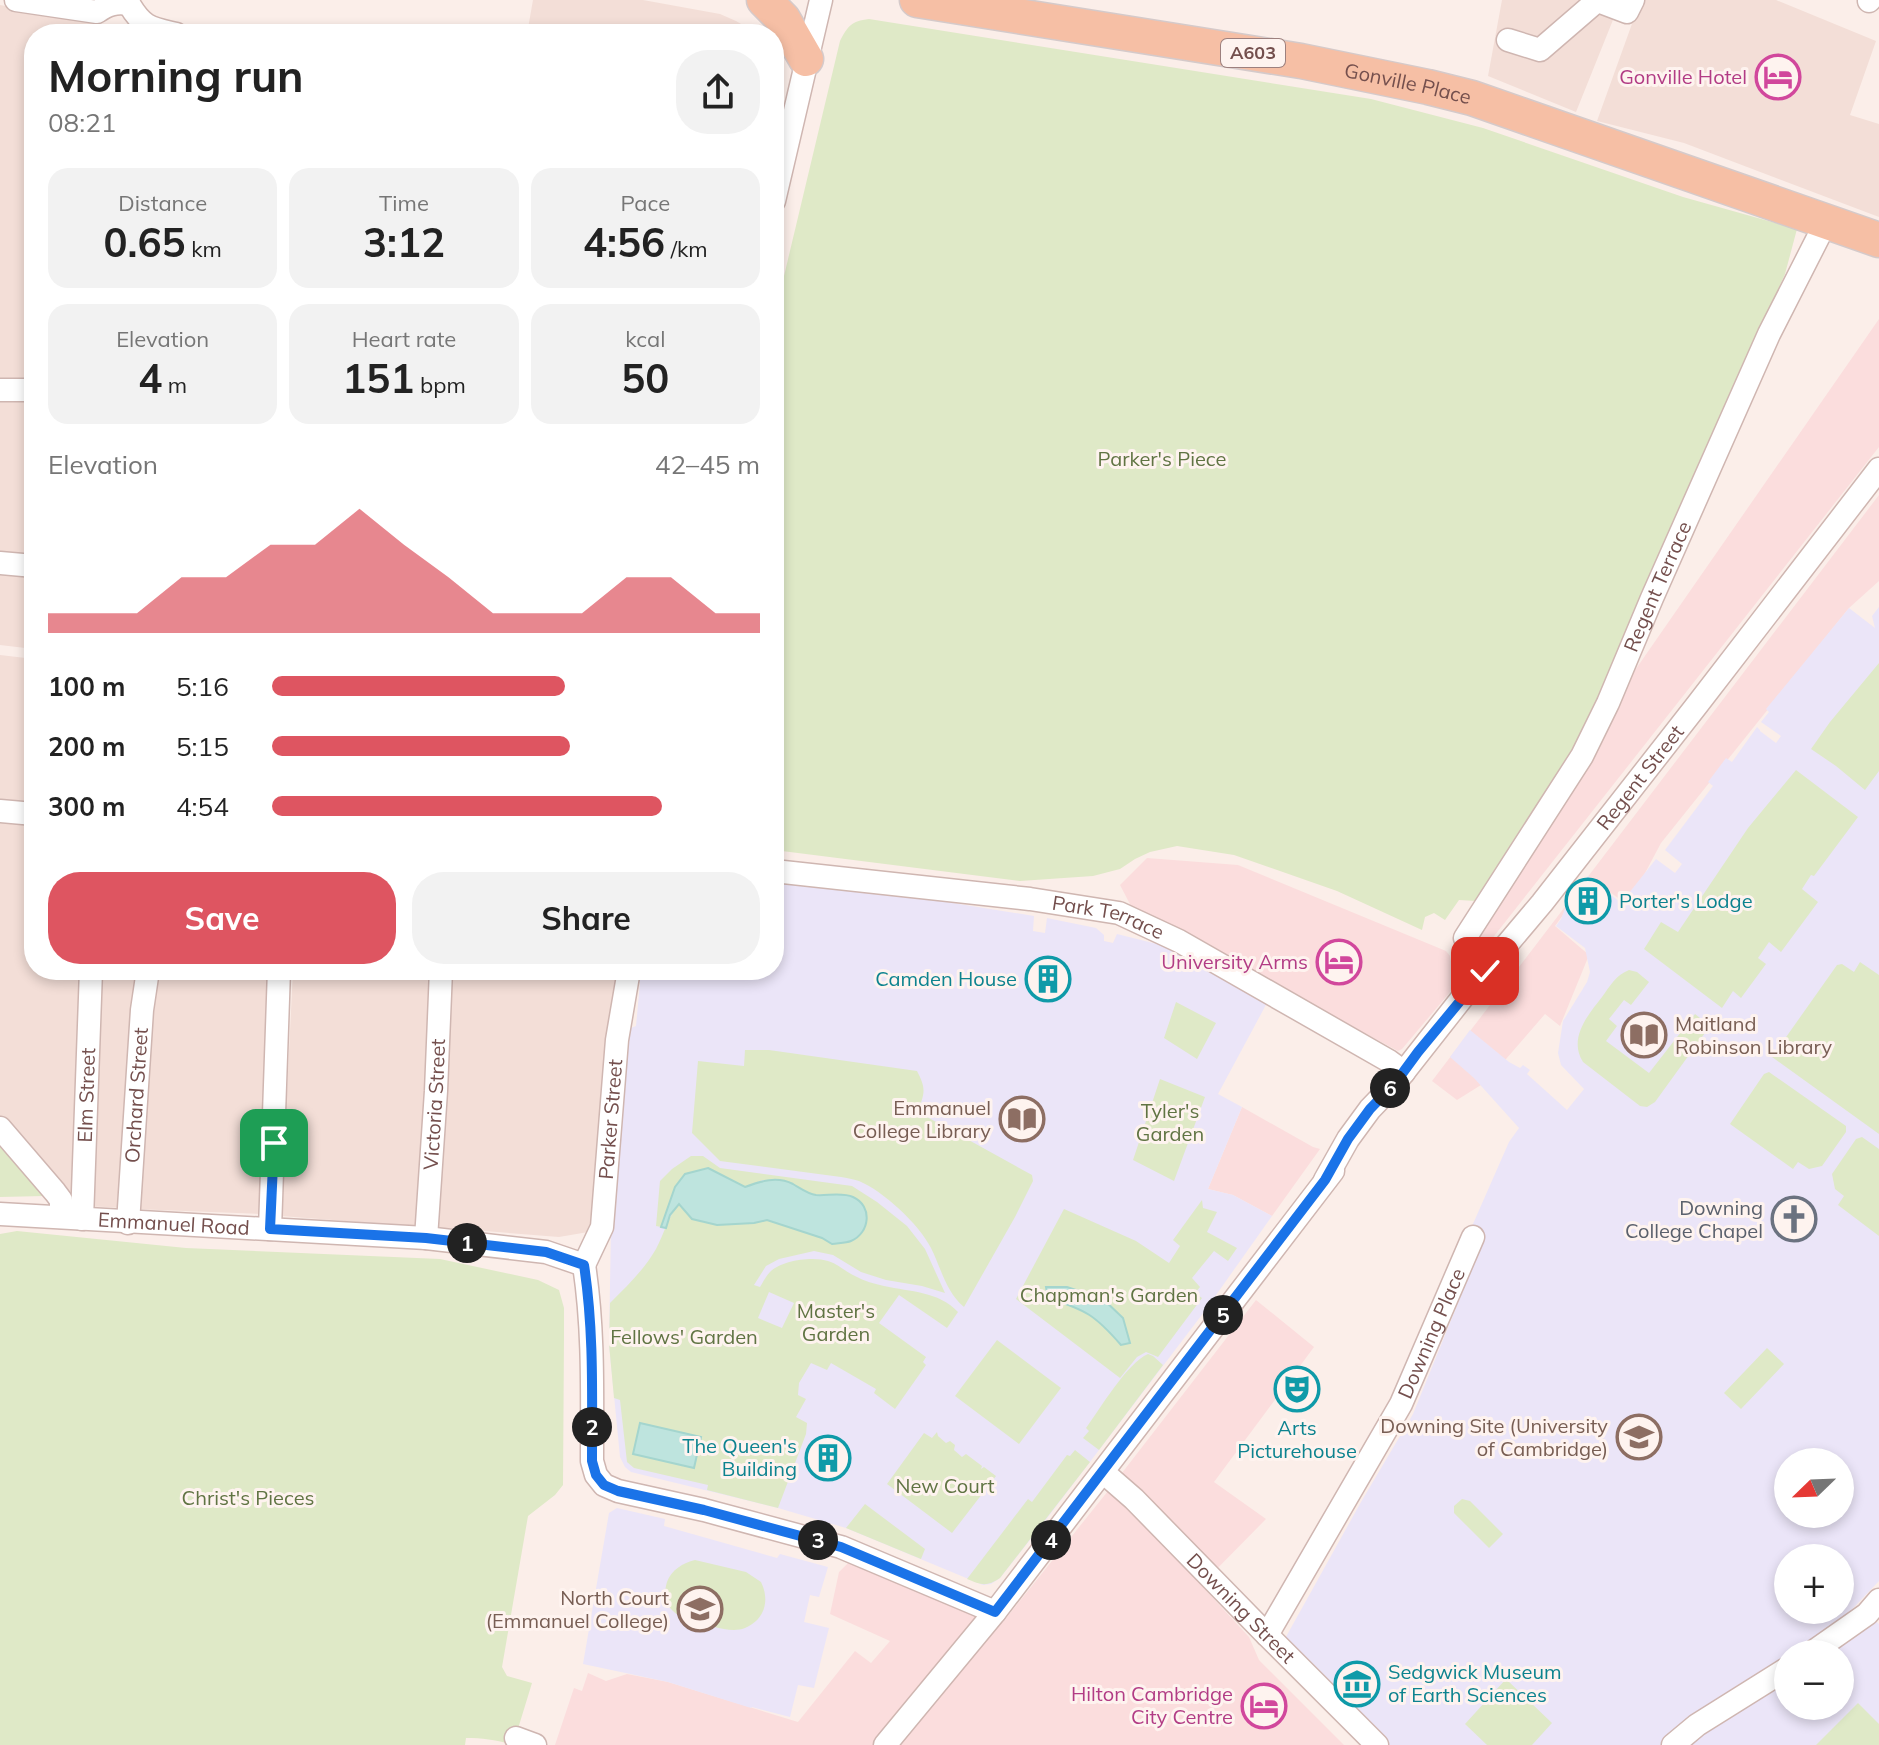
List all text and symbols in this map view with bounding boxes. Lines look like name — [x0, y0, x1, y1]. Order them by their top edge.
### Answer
road number: A603 — [1221, 39, 1285, 67]
text: Morning run — [48, 48, 304, 103]
button: share — [676, 50, 760, 134]
hotel icon: Gonville Hotel — [1754, 53, 1802, 101]
street label: Gonville Place — [1342, 57, 1474, 109]
place label: Gonville Hotel — [1619, 64, 1747, 89]
text: 08:21 — [48, 106, 116, 139]
text: Distance — [118, 189, 207, 217]
text: Time — [379, 189, 429, 217]
text: Pace — [621, 189, 670, 217]
text: 0.65 — [104, 217, 185, 267]
text: 3:12 — [363, 217, 445, 267]
text: 4:56 — [583, 217, 665, 267]
text: km — [185, 235, 222, 263]
text: /km — [665, 235, 708, 263]
text: Elevation — [116, 325, 209, 353]
text: Heart rate — [352, 325, 456, 353]
text: kcal — [625, 325, 665, 353]
text: 4 — [138, 353, 162, 403]
text: 151 — [342, 353, 414, 403]
text: 50 — [621, 353, 669, 403]
text: m — [162, 371, 187, 399]
text: bpm — [414, 371, 466, 399]
park label: Parker's Piece — [1098, 446, 1226, 471]
text: Elevation — [48, 448, 158, 481]
text: 42–45 m — [655, 448, 760, 481]
street label: Regent Terrace — [1618, 517, 1696, 655]
text: 100 m — [48, 670, 125, 703]
text: 5:16 — [176, 670, 229, 703]
street label: Regent Street — [1591, 720, 1689, 835]
text: 200 m — [48, 730, 125, 763]
text: 5:15 — [176, 730, 229, 763]
text: 300 m — [48, 790, 125, 823]
text: 4:54 — [176, 790, 229, 823]
button: Save — [48, 872, 396, 964]
button: Share — [412, 872, 760, 964]
building icon: Porter's Lodge — [1564, 877, 1612, 925]
place label: Porter's Lodge — [1619, 888, 1753, 913]
street label: Park Terrace — [1050, 890, 1168, 944]
pin — [1451, 937, 1519, 1005]
hotel icon: University Arms — [1315, 938, 1363, 986]
place label: University Arms — [1161, 949, 1308, 974]
icon: check — [1463, 949, 1507, 993]
building icon: Camden House — [1024, 955, 1072, 1003]
place label: Camden House — [875, 966, 1017, 991]
library icon: Maitland Robinson Library — [1620, 1011, 1668, 1059]
place label: Maitland Robinson Library — [1675, 1011, 1832, 1059]
street label: Orchard Street — [119, 1027, 153, 1164]
street label: Victoria Street — [418, 1038, 450, 1171]
street label: Elm Street — [72, 1047, 100, 1143]
street label: Parker Street — [593, 1058, 627, 1180]
pin: 6 — [1370, 1068, 1410, 1108]
text: 6 — [1383, 1074, 1397, 1102]
place label: Emmanuel College Library — [853, 1095, 991, 1143]
library icon: Emmanuel College Library — [998, 1095, 1046, 1143]
park label: Tyler's Garden — [1136, 1098, 1204, 1146]
pin — [240, 1109, 308, 1177]
icon: arrive — [252, 1121, 296, 1165]
place label: Downing College Chapel — [1625, 1195, 1763, 1243]
church icon: Downing College Chapel — [1770, 1195, 1818, 1243]
street label: Emmanuel Road — [97, 1207, 250, 1240]
pin: 1 — [447, 1223, 487, 1263]
text: 1 — [460, 1229, 474, 1257]
street label: Downing Place — [1392, 1264, 1470, 1402]
park label: Chapman's Garden — [1020, 1282, 1198, 1307]
pin: 5 — [1203, 1295, 1243, 1335]
park label: Master's Garden — [797, 1298, 875, 1346]
text: 5 — [1216, 1301, 1230, 1329]
park label: Fellows' Garden — [610, 1324, 758, 1349]
theatre icon: Arts Picturehouse — [1273, 1365, 1321, 1413]
pin: 2 — [572, 1407, 612, 1447]
text: 2 — [585, 1413, 599, 1441]
place label: Downing Site (University of Cambridge) — [1380, 1413, 1608, 1461]
school or university icon: Downing Site (University of Cambridge) — [1615, 1413, 1663, 1461]
place label: Arts Picturehouse — [1237, 1415, 1357, 1463]
place label: The Queen's Building — [682, 1433, 797, 1481]
building icon: The Queen's Building — [804, 1434, 852, 1482]
north arrow — [1774, 1448, 1854, 1528]
map controls — [1774, 1448, 1854, 1720]
park label: New Court — [895, 1473, 995, 1498]
park label: Christ's Pieces — [182, 1485, 314, 1510]
pin: 3 — [798, 1520, 838, 1560]
pin: 4 — [1031, 1520, 1071, 1560]
text: 3 — [811, 1526, 825, 1554]
text: 4 — [1044, 1526, 1058, 1554]
button: + — [1774, 1544, 1854, 1624]
street label: Downing Street — [1182, 1548, 1301, 1668]
place label: North Court (Emmanuel College) — [486, 1585, 669, 1633]
school or university icon: North Court (Emmanuel College) — [676, 1585, 724, 1633]
button: − — [1774, 1640, 1854, 1720]
place label: Sedgwick Museum of Earth Sciences — [1388, 1659, 1562, 1707]
museum icon: Sedgwick Museum of Earth Sciences — [1333, 1660, 1381, 1708]
place label: Hilton Cambridge City Centre — [1071, 1681, 1233, 1729]
hotel icon: Hilton Cambridge City Centre — [1240, 1682, 1288, 1730]

